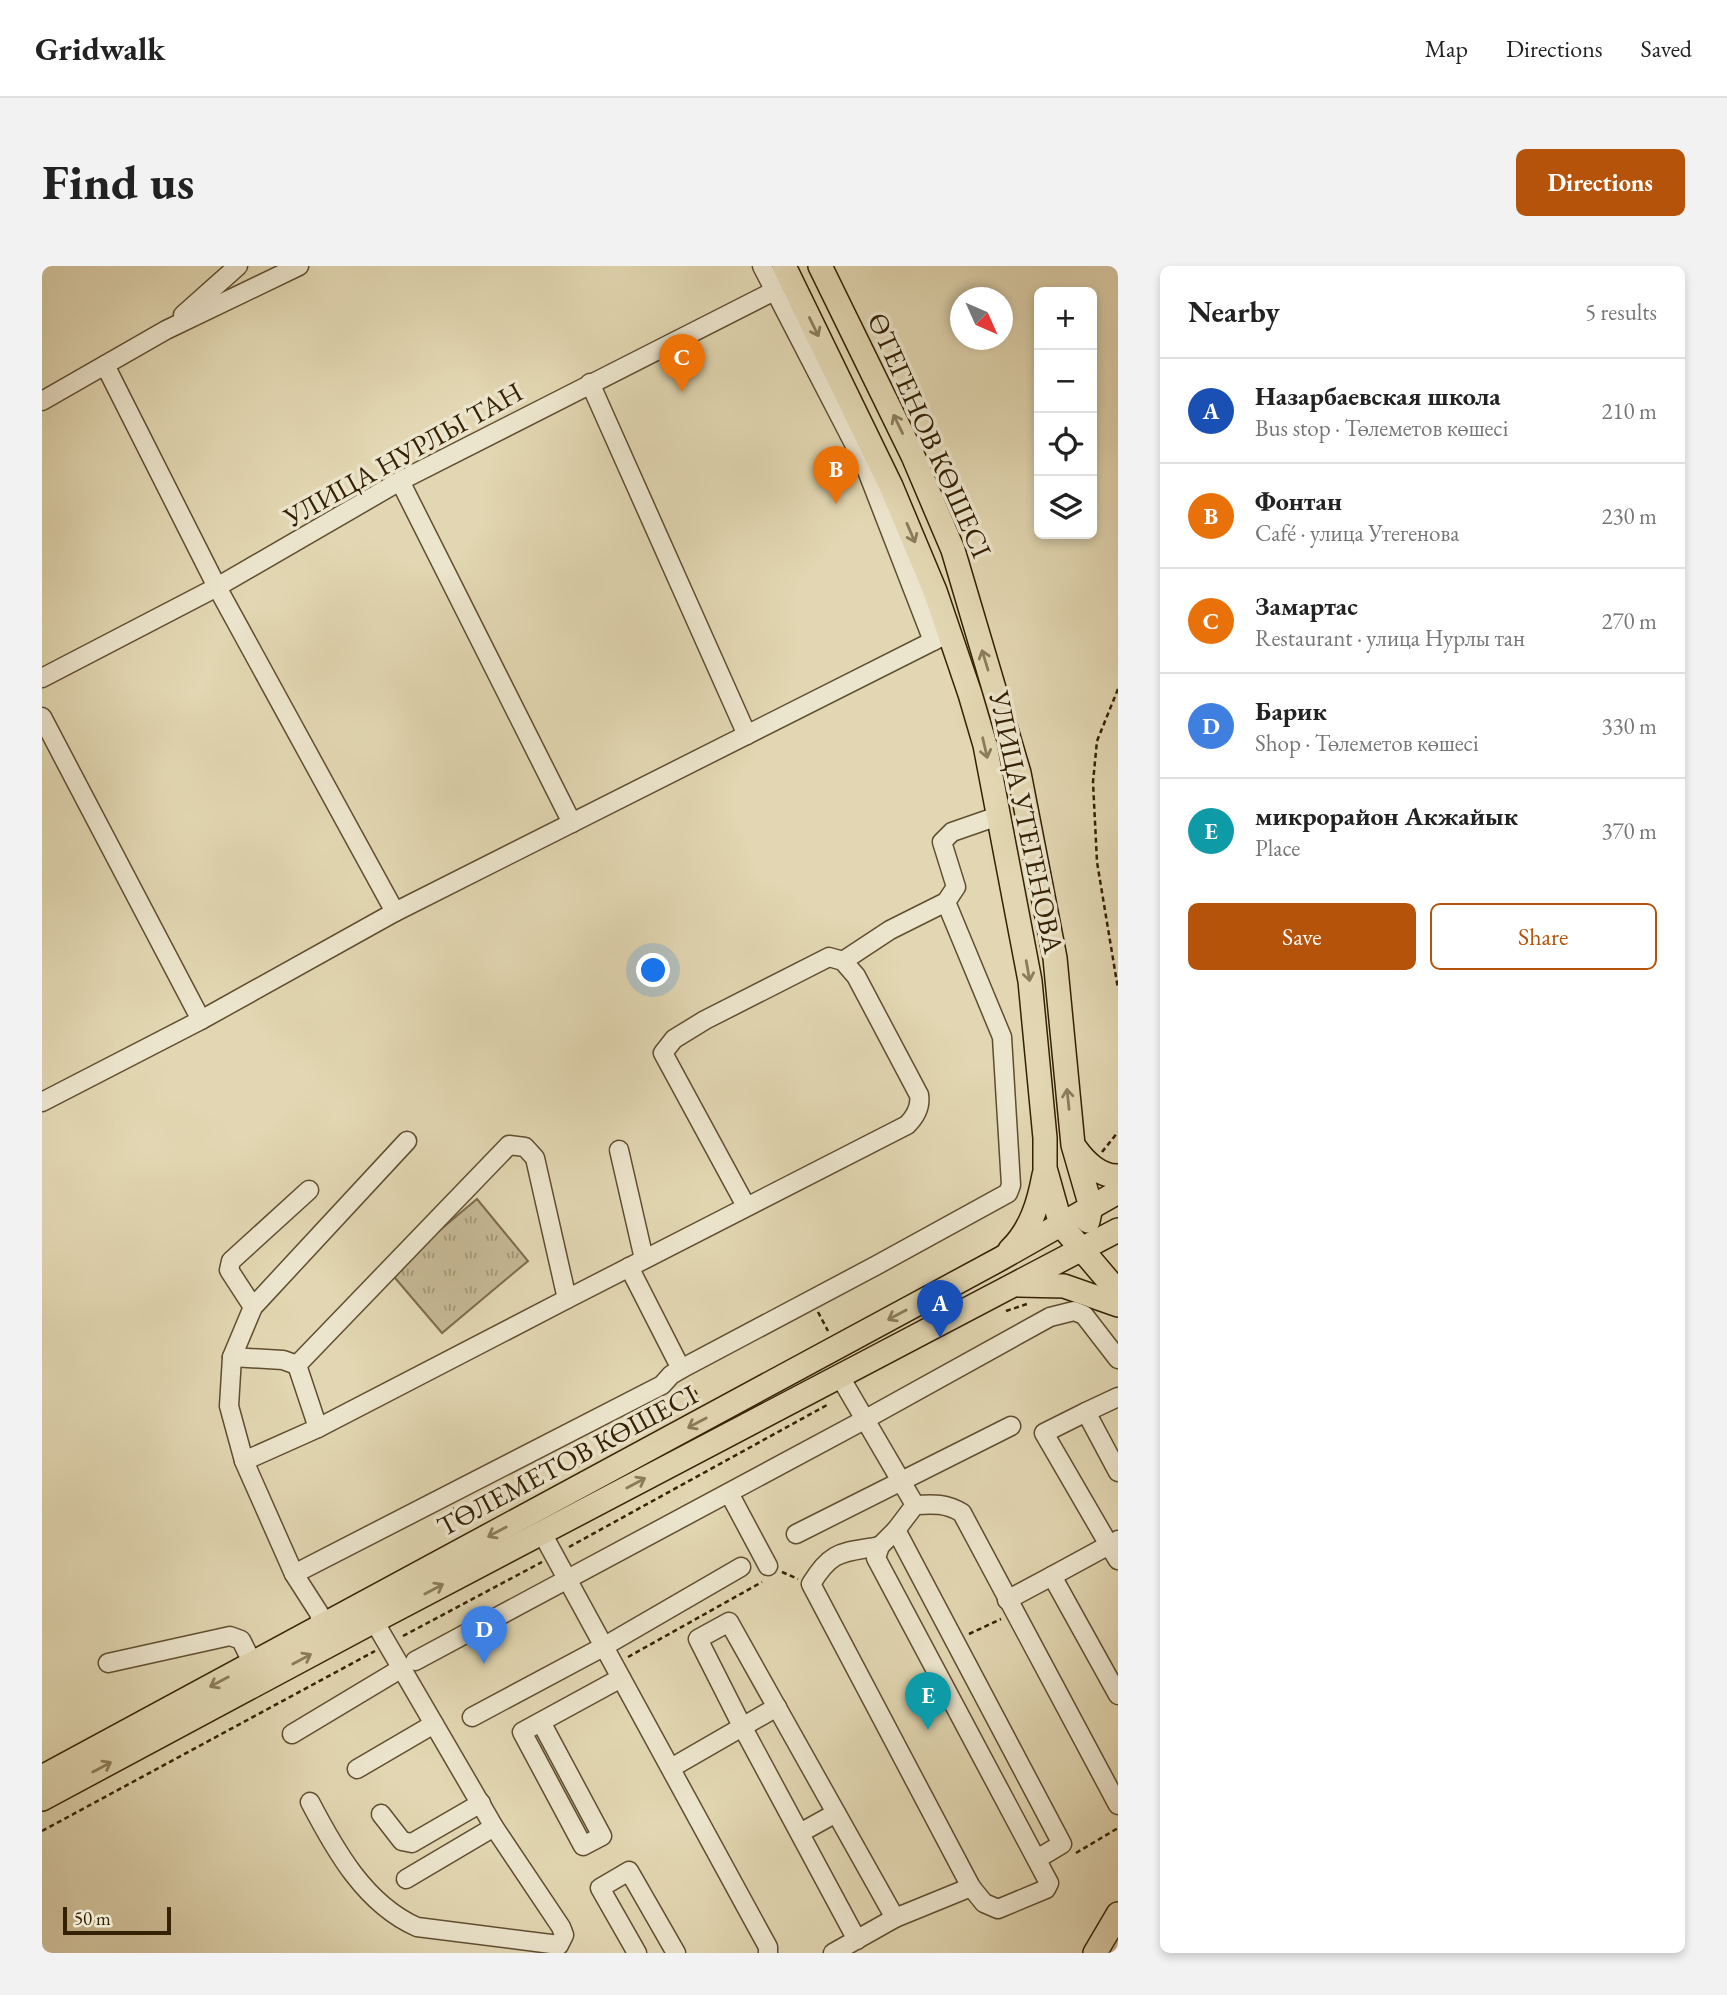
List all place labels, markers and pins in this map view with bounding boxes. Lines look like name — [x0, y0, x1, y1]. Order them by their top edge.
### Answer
pin: C — [659, 334, 705, 392]
pin: B — [813, 446, 859, 504]
pin: A — [917, 1280, 963, 1338]
pin: D — [461, 1606, 507, 1664]
pin: E — [905, 1672, 951, 1730]

